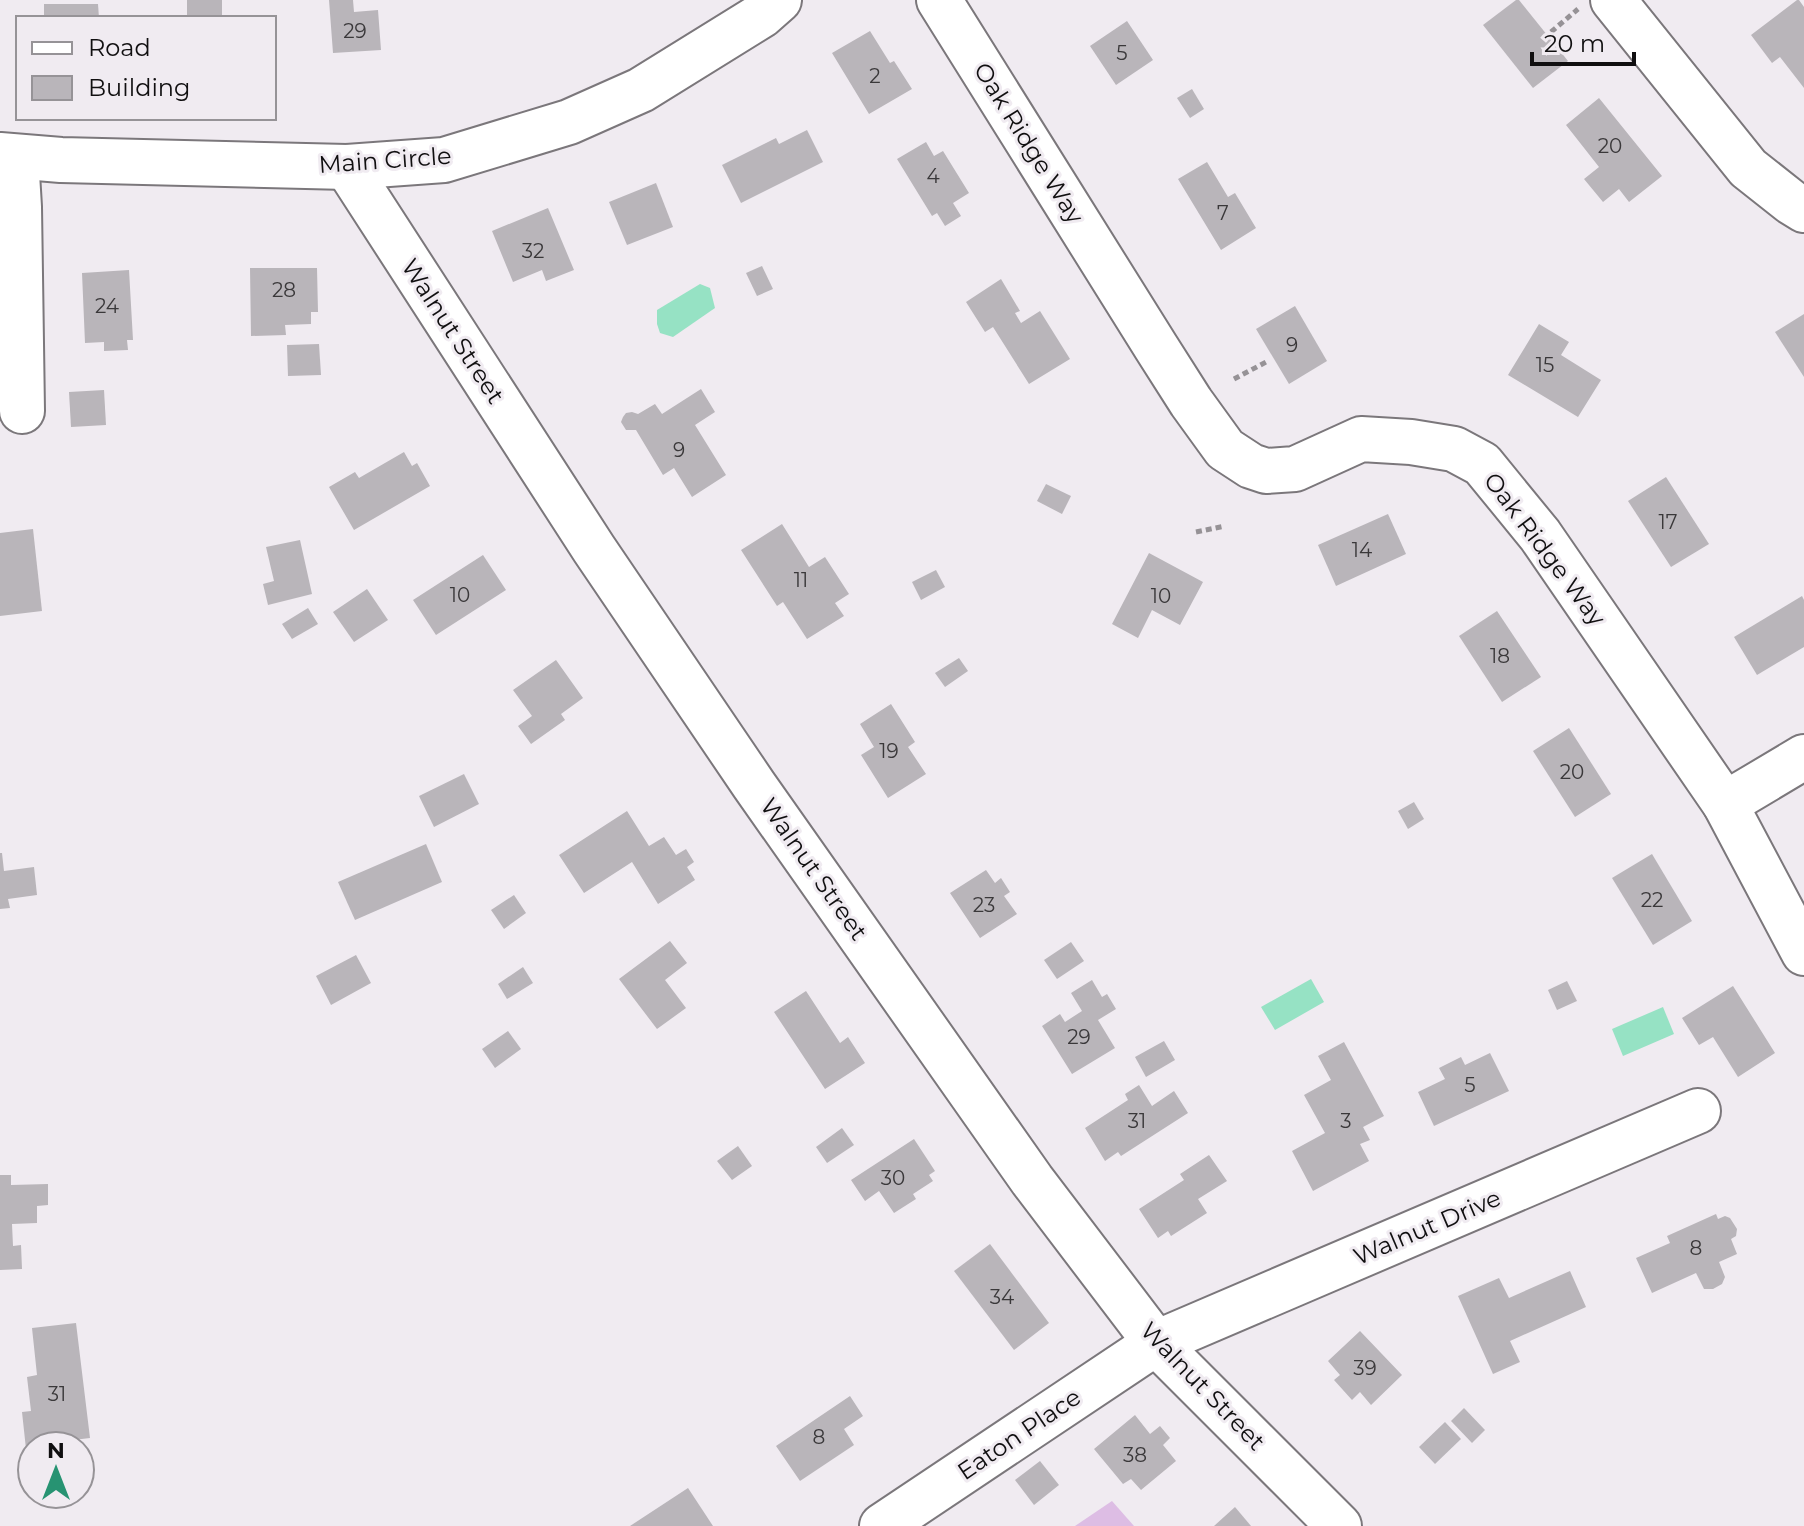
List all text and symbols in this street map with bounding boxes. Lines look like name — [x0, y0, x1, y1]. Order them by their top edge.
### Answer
legend — [16, 16, 276, 120]
scale bar — [1532, 16, 1634, 66]
house number: 29 — [343, 19, 367, 43]
text: 20 m — [1544, 29, 1605, 58]
text: Road — [88, 33, 151, 62]
house number: 5 — [1116, 41, 1128, 65]
street label: Oak Ridge Way — [968, 57, 1090, 229]
house number: 2 — [869, 64, 881, 88]
text: Building — [88, 73, 191, 102]
house number: 20 — [1598, 134, 1622, 158]
street label: Main Circle — [318, 141, 452, 179]
house number: 4 — [926, 164, 940, 188]
house number: 7 — [1217, 201, 1229, 225]
house number: 32 — [522, 239, 544, 263]
street label: Walnut Street — [395, 253, 511, 409]
house number: 28 — [272, 278, 296, 302]
house number: 24 — [95, 294, 119, 318]
house number: 9 — [1286, 333, 1298, 357]
house number: 15 — [1536, 353, 1554, 377]
house number: 9 — [673, 438, 685, 462]
street label: Oak Ridge Way — [1478, 467, 1612, 631]
house number: 17 — [1659, 510, 1678, 534]
house number: 14 — [1352, 538, 1372, 562]
house number: 11 — [794, 568, 808, 592]
house number: 10 — [450, 583, 470, 607]
house number: 10 — [1151, 584, 1171, 608]
house number: 18 — [1490, 644, 1510, 668]
house number: 19 — [879, 739, 899, 763]
house number: 20 — [1560, 760, 1584, 784]
street label: Walnut Street — [754, 792, 874, 946]
house number: 22 — [1641, 888, 1663, 912]
house number: 23 — [973, 893, 995, 917]
house number: 29 — [1067, 1025, 1091, 1049]
house number: 5 — [1464, 1073, 1476, 1097]
house number: 31 — [1128, 1109, 1146, 1133]
house number: 3 — [1340, 1109, 1352, 1133]
house number: 30 — [881, 1166, 905, 1190]
street label: Walnut Drive — [1349, 1183, 1505, 1271]
house number: 8 — [1690, 1236, 1702, 1260]
house number: 34 — [990, 1285, 1014, 1309]
street label: Walnut Street — [1135, 1316, 1272, 1456]
house number: 39 — [1353, 1356, 1377, 1380]
house number: 31 — [48, 1382, 66, 1406]
street label: Eaton Place — [952, 1382, 1086, 1486]
house number: 8 — [813, 1425, 825, 1449]
north arrow — [16, 1430, 96, 1510]
text: N — [47, 1437, 65, 1464]
house number: 38 — [1123, 1443, 1147, 1467]

